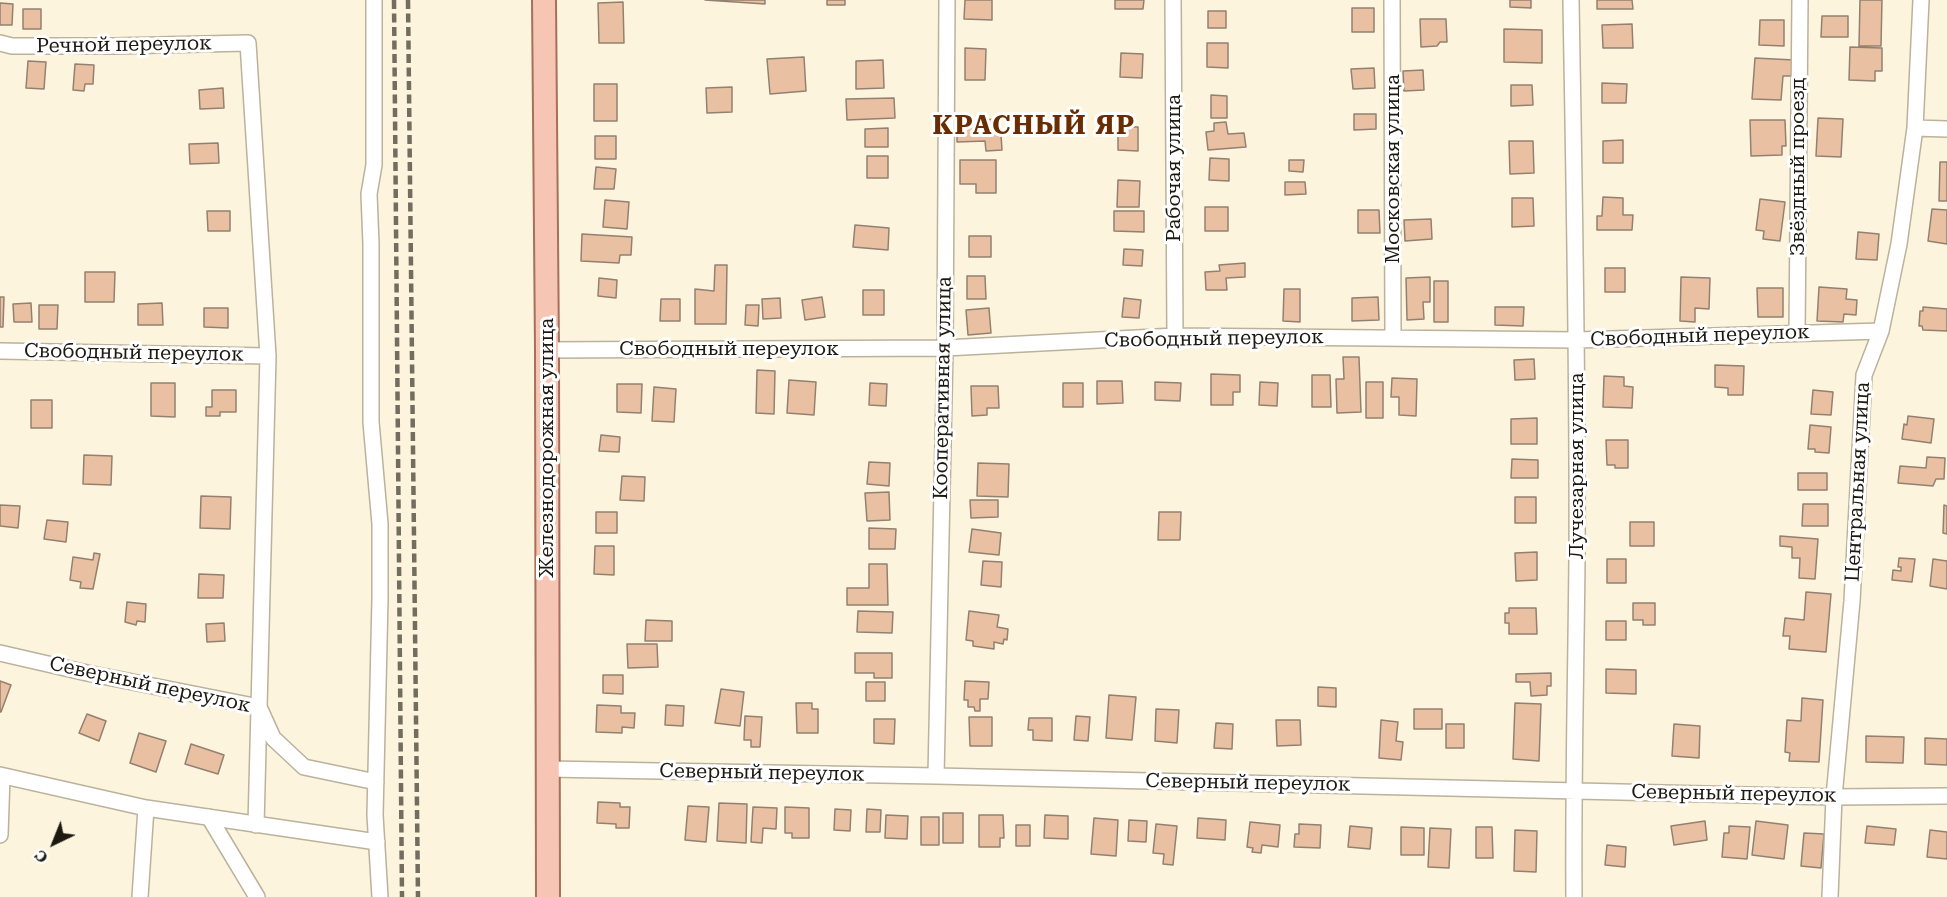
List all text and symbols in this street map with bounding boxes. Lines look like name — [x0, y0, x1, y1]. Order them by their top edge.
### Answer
street label: Речной переулок — [36, 31, 212, 59]
street label: Московская улица — [1381, 74, 1405, 264]
street label: Звёздный проезд — [1786, 78, 1810, 256]
street label: Рабочая улица — [1162, 94, 1186, 242]
district label: КРАСНЫЙ ЯР — [933, 110, 1135, 142]
street label: Кооперативная улица — [929, 276, 957, 500]
street label: Железнодорожная улица — [535, 318, 559, 578]
street label: Свободный переулок — [1590, 320, 1810, 352]
street label: Свободный переулок — [1104, 325, 1324, 353]
street label: Свободный переулок — [619, 337, 839, 361]
street label: Свободный переулок — [24, 339, 244, 367]
street label: Лучезарная улица — [1565, 373, 1589, 559]
street label: Центральная улица — [1841, 381, 1875, 583]
street label: Северный переулок — [47, 652, 253, 718]
street label: Северный переулок — [659, 759, 865, 787]
street label: Северный переулок — [1145, 769, 1351, 797]
street label: Северный переулок — [1631, 780, 1837, 808]
north arrow — [24, 813, 84, 873]
text: С — [31, 846, 52, 867]

